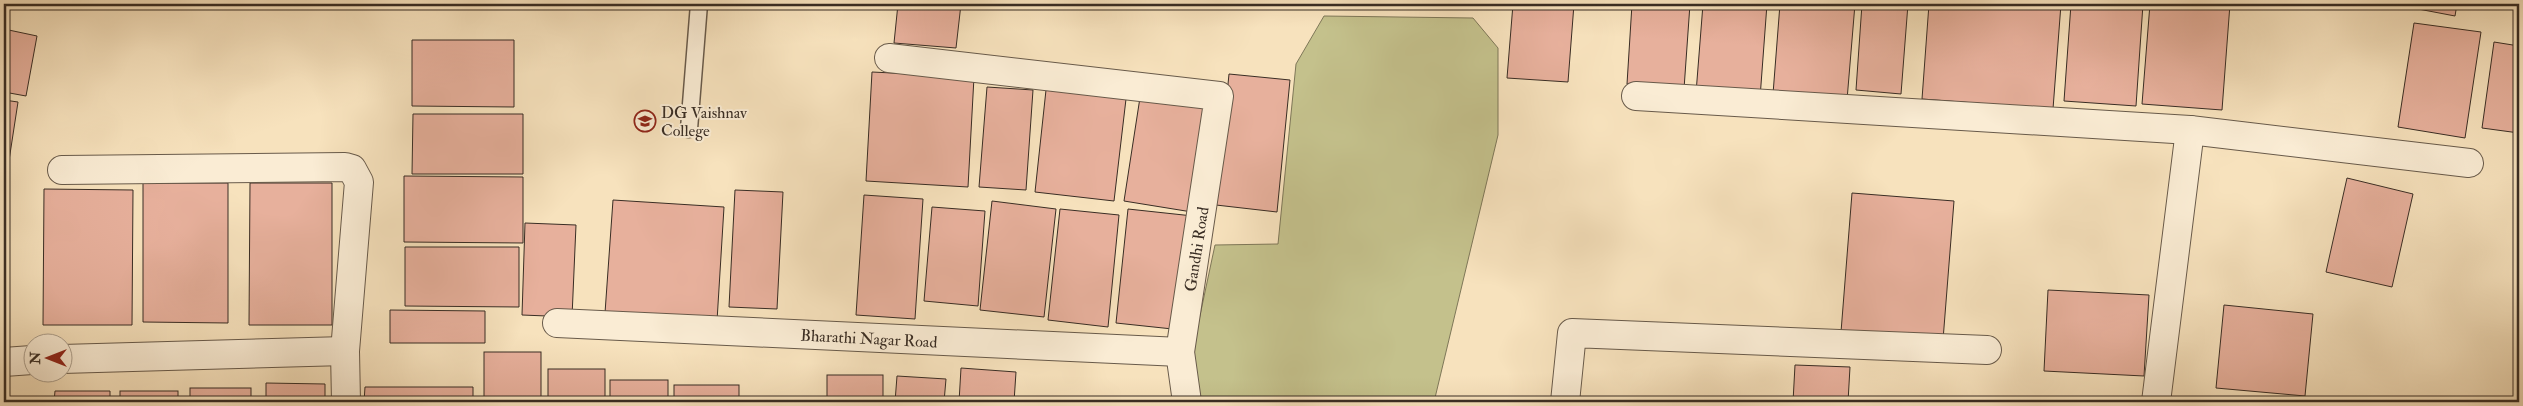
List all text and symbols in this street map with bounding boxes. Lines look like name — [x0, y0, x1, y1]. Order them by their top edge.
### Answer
place label: DG Vaishnav College — [661, 103, 748, 141]
school or university icon: DG Vaishnav College — [633, 109, 657, 133]
street label: Gandhi Road — [1180, 205, 1214, 293]
street label: Bharathi Nagar Road — [800, 325, 938, 353]
north arrow — [22, 334, 72, 384]
text: N — [27, 351, 44, 365]

